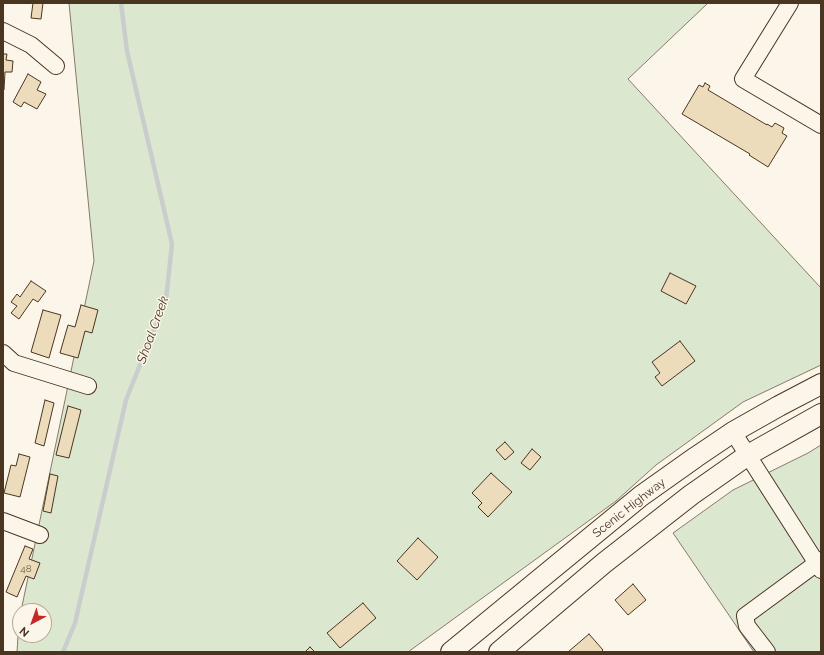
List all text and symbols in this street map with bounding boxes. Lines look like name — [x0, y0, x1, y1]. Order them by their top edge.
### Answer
water label: Shoal Creek — [134, 294, 172, 366]
street label: Scenic Highway — [590, 475, 668, 541]
house number: 48 — [20, 563, 32, 575]
north arrow — [12, 603, 52, 643]
text: N — [17, 624, 32, 639]

